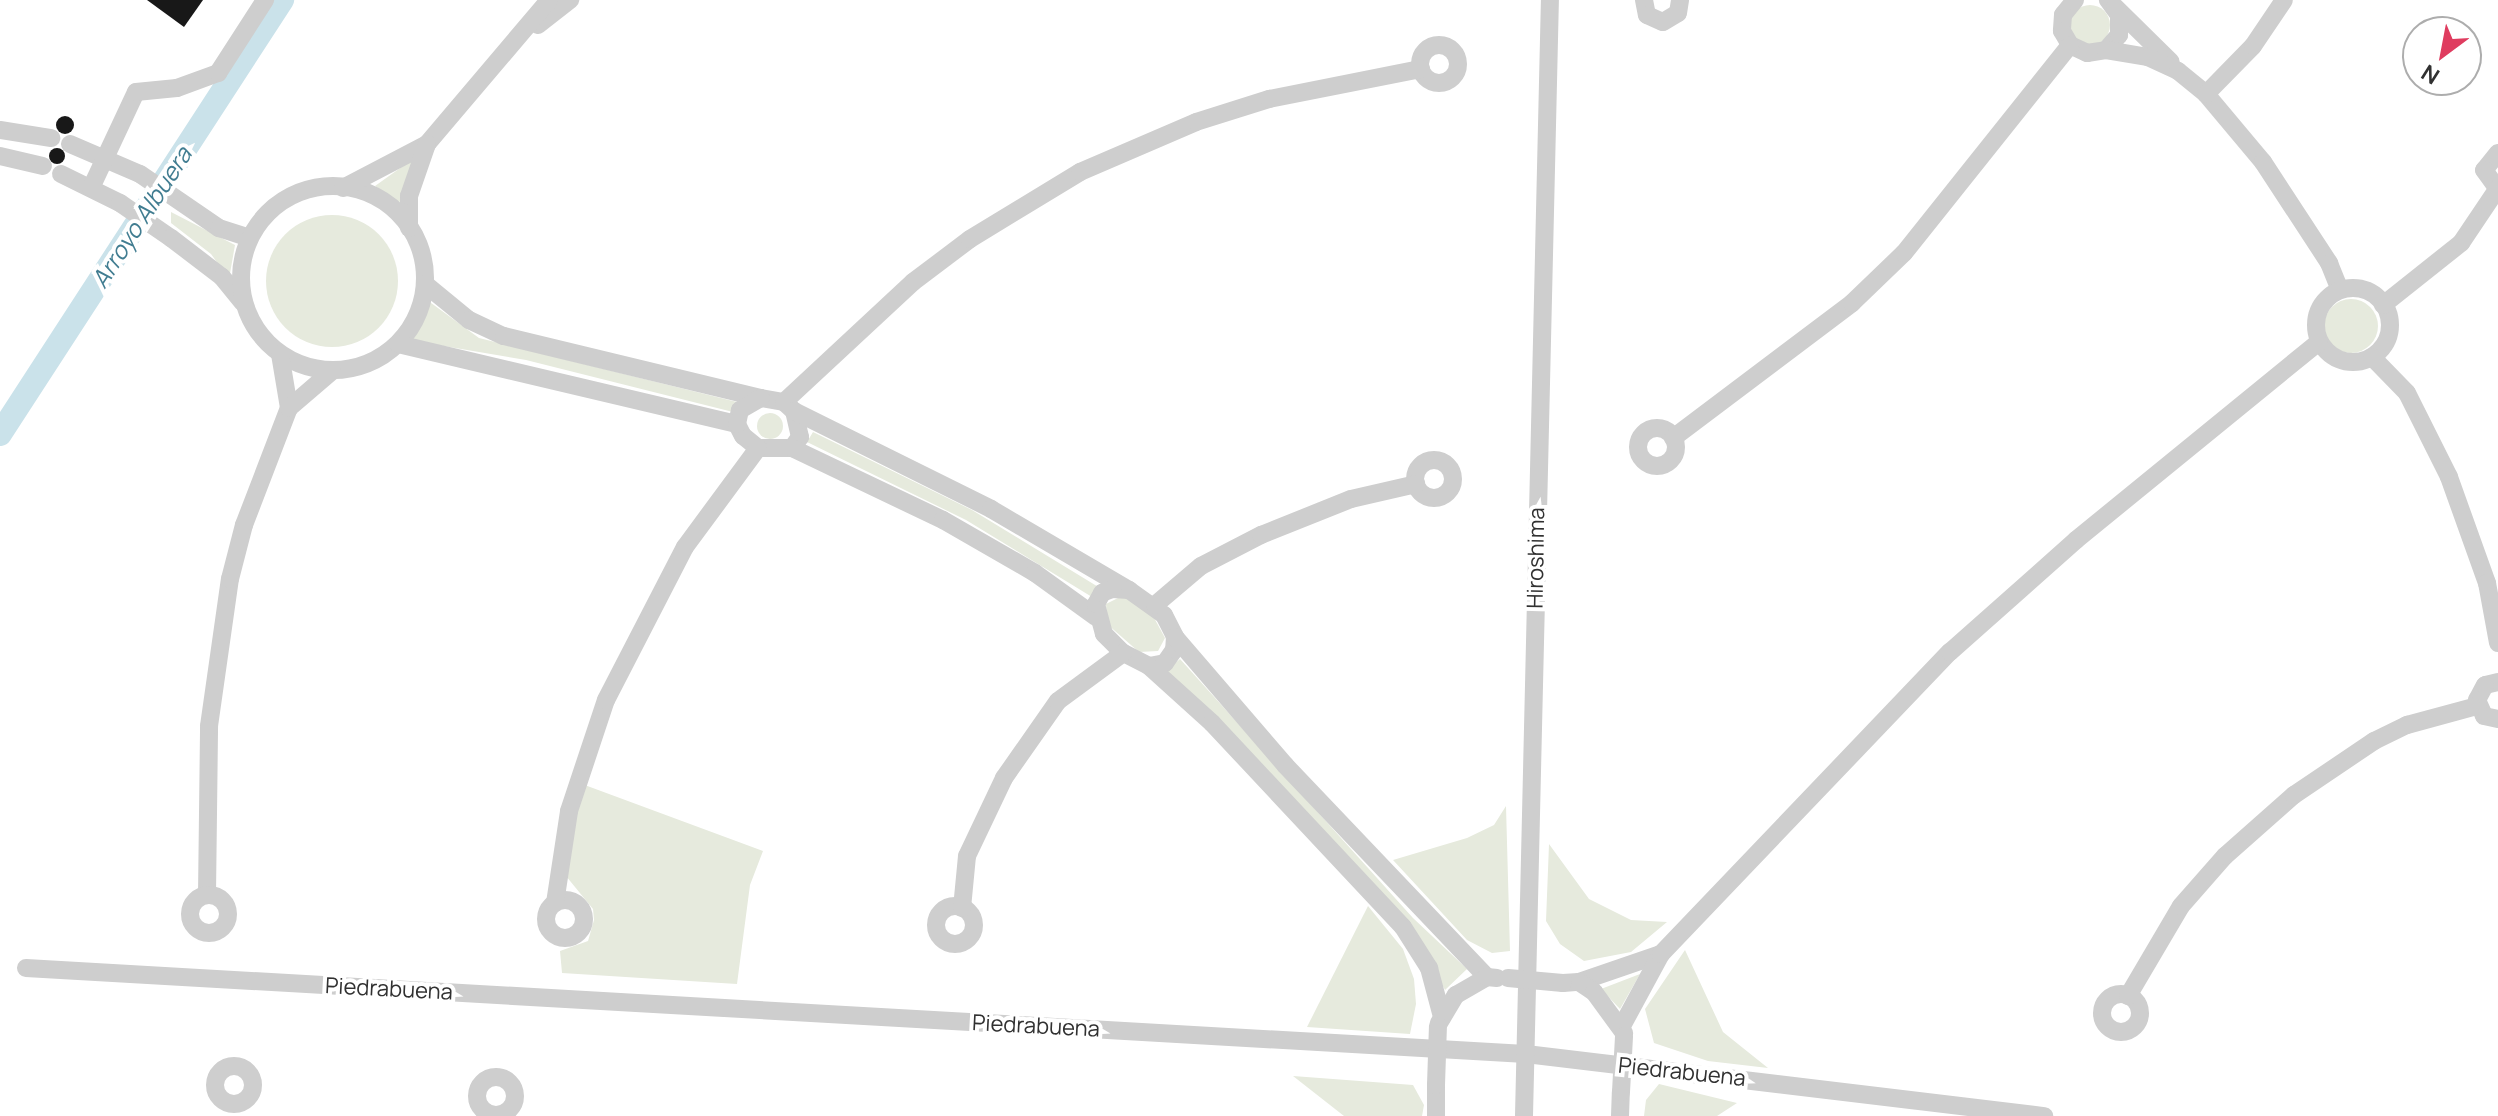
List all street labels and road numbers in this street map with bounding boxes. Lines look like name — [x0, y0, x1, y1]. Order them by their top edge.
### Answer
street label: Hiroshima — [1522, 507, 1550, 609]
street label: Piedrabuena — [324, 972, 454, 1006]
street label: Piedrabuena — [971, 1009, 1101, 1043]
street label: Piedrabuena — [1617, 1052, 1747, 1092]

